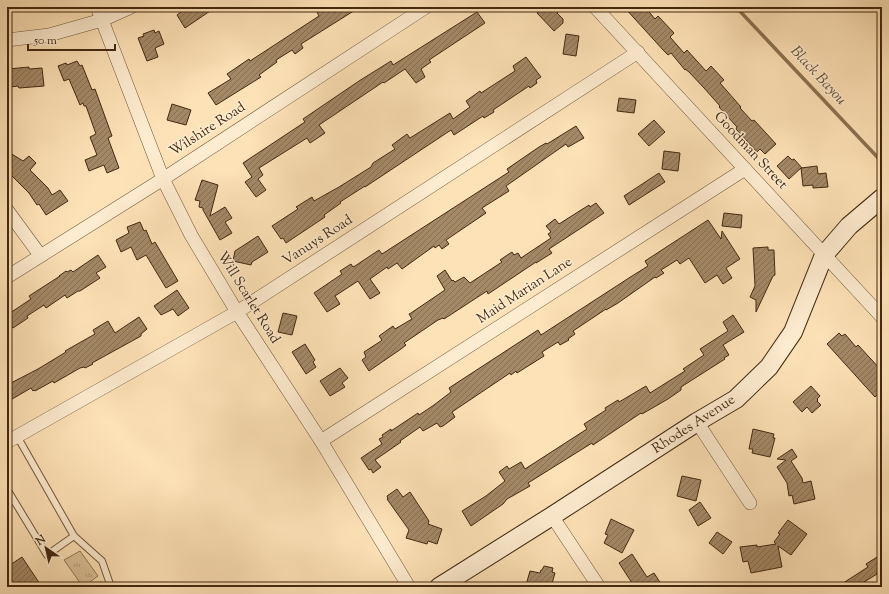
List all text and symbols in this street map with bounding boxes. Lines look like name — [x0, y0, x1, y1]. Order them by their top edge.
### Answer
scale bar — [28, 26, 115, 52]
text: 50 m — [33, 32, 57, 50]
water label: Black Bayou — [785, 42, 851, 110]
street label: Wilshire Road — [166, 98, 250, 162]
street label: Goodman Street — [709, 108, 792, 195]
street label: Vanuys Road — [279, 211, 357, 271]
street label: Will Scarlet Road — [212, 248, 284, 348]
street label: Maid Marian Lane — [474, 253, 576, 329]
street label: Rhodes Avenue — [649, 391, 739, 459]
north arrow — [26, 528, 66, 568]
text: N — [32, 531, 49, 550]

